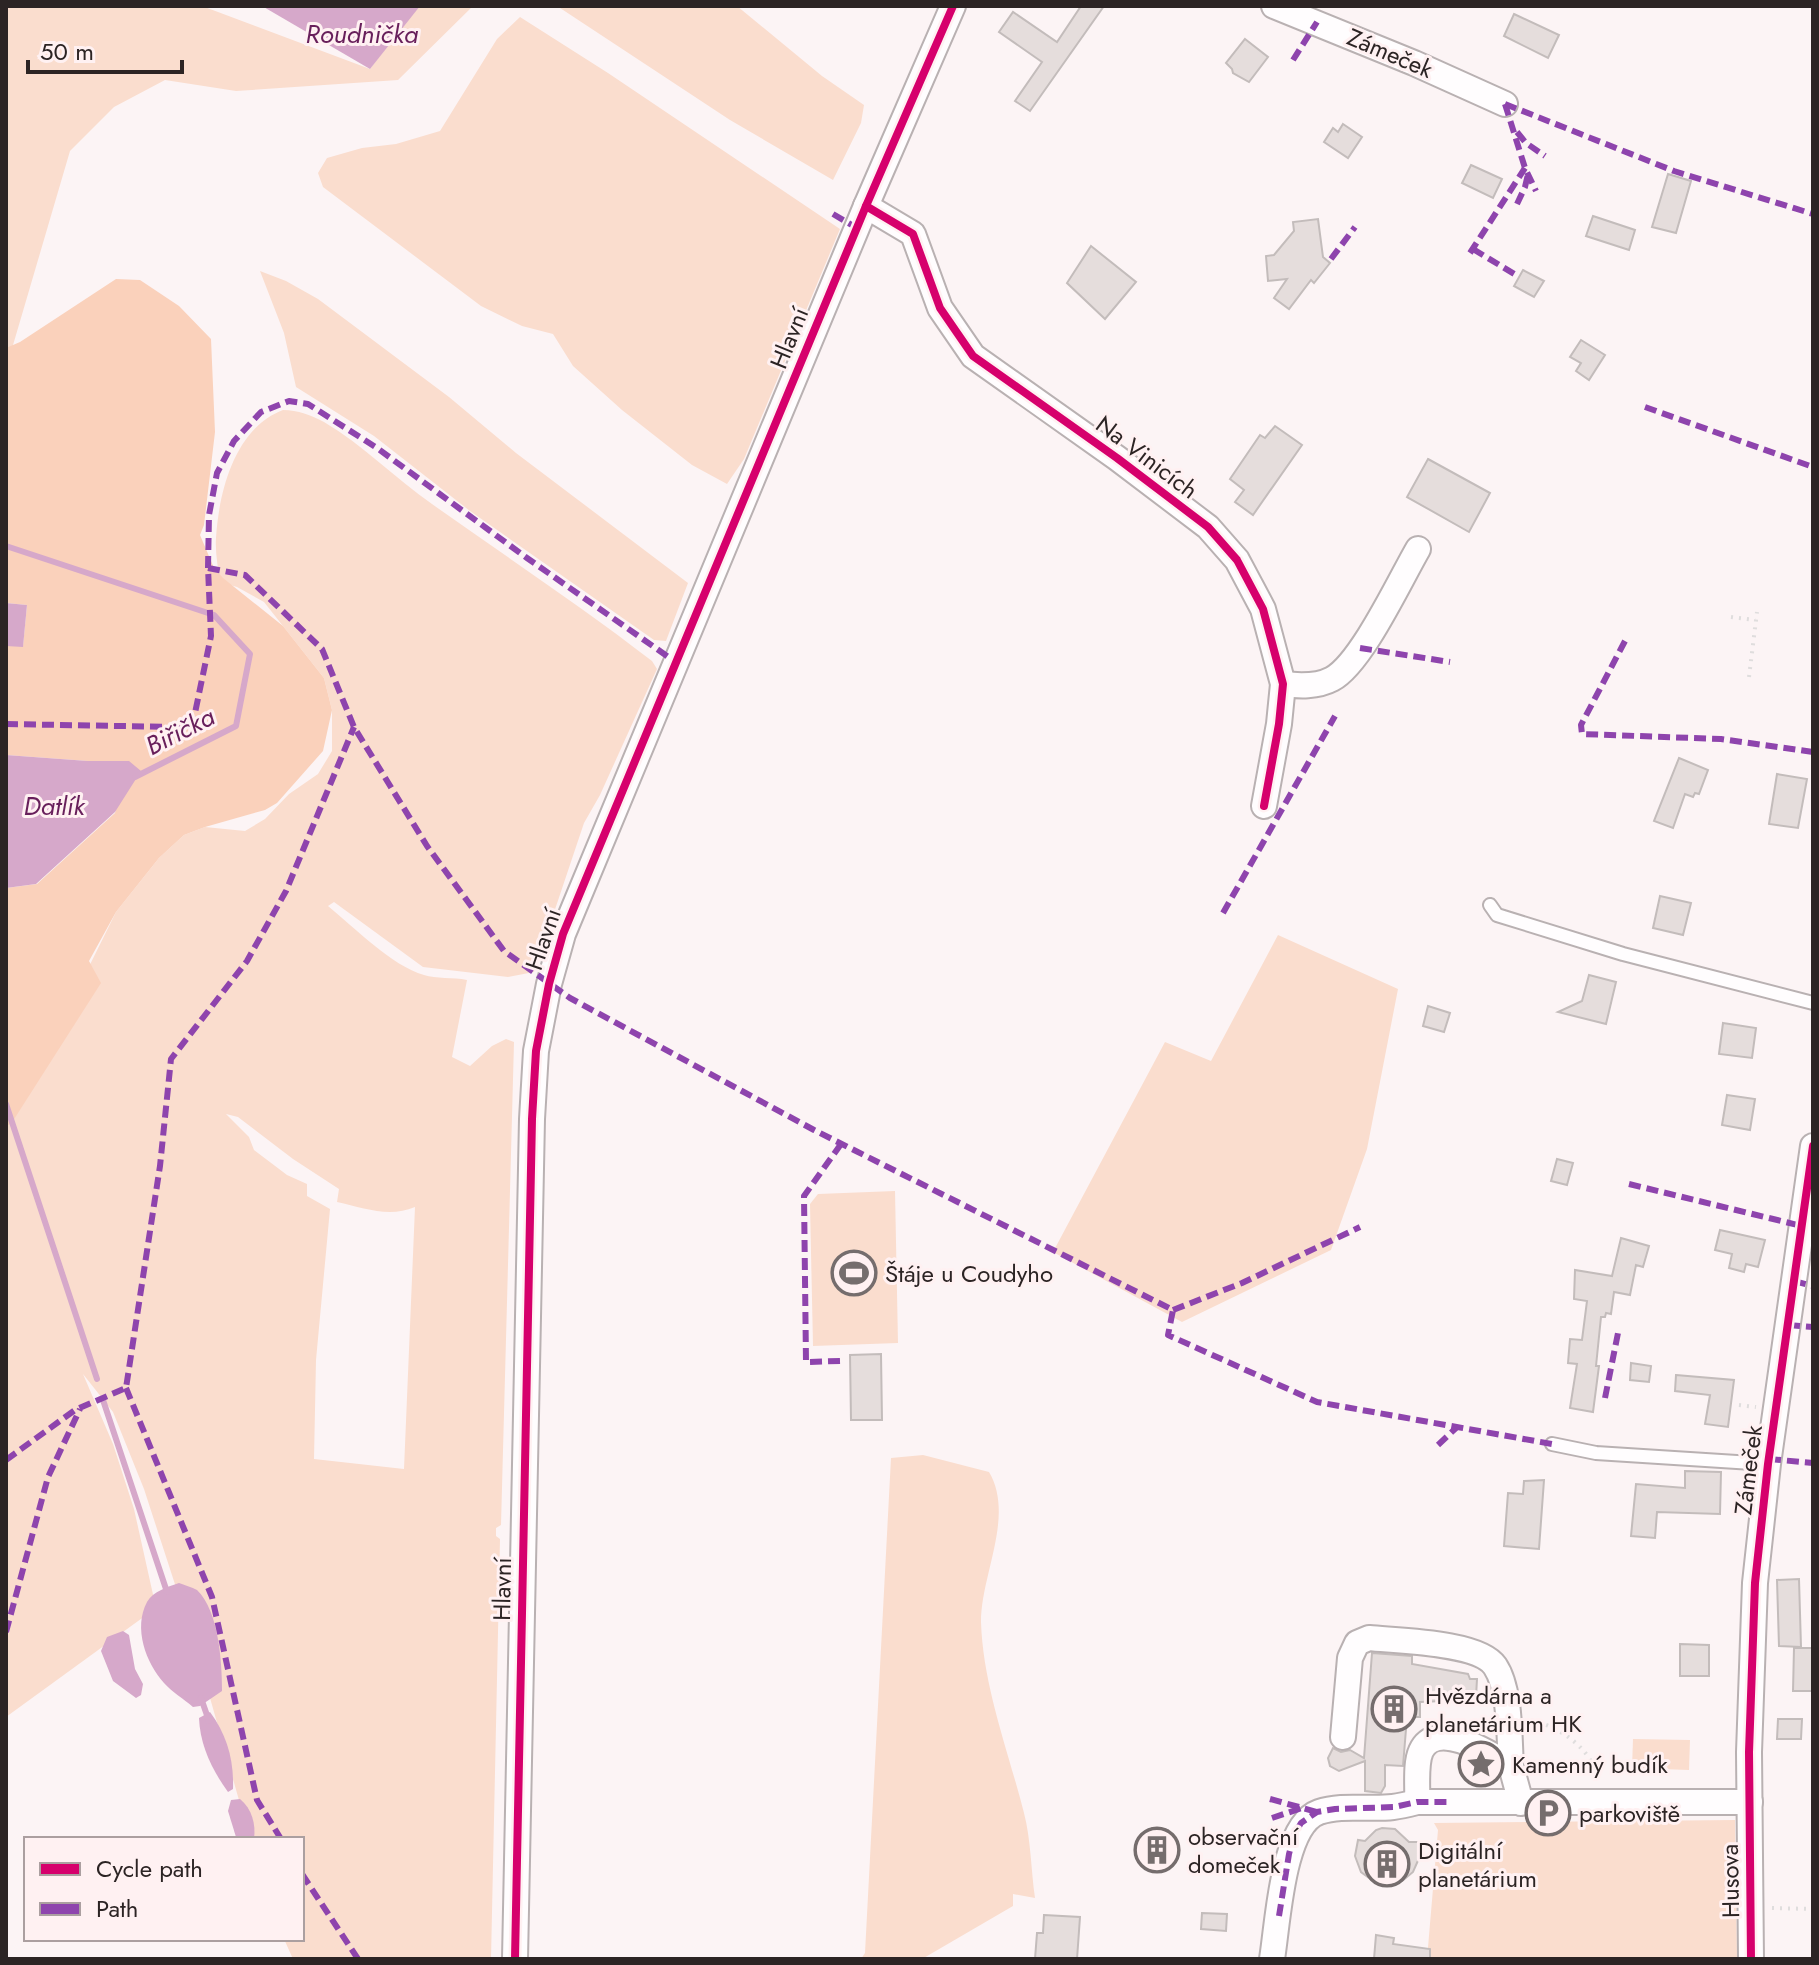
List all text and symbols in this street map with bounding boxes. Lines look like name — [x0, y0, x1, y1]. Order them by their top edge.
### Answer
water label: Roudnička — [306, 15, 419, 53]
street label: Zámeček — [1342, 19, 1439, 87]
scale bar — [28, 24, 182, 74]
text: 50 m — [40, 34, 94, 69]
street label: Hlavní — [761, 301, 817, 374]
street label: Na Vinicích — [1089, 407, 1205, 507]
water label: Biřička — [139, 697, 222, 765]
water label: Datlík — [23, 787, 86, 825]
street label: Hlavní — [516, 903, 570, 975]
sports icon: Štáje u Coudyho — [830, 1249, 878, 1297]
place label: Štáje u Coudyho — [885, 1256, 1053, 1291]
street label: Zámeček — [1725, 1423, 1771, 1517]
street label: Hlavní — [484, 1556, 520, 1621]
place label: Hvězdárna a planetárium HK — [1425, 1678, 1582, 1741]
building icon: Hvězdárna a planetárium HK — [1370, 1685, 1418, 1733]
place icon: Kamenný budík — [1457, 1740, 1505, 1788]
place label: Kamenný budík — [1512, 1747, 1668, 1782]
parking icon: parkoviště — [1524, 1789, 1572, 1837]
place label: parkoviště — [1579, 1796, 1680, 1831]
place label: observační domeček — [1188, 1819, 1299, 1882]
building icon: observační domeček — [1133, 1826, 1181, 1874]
place label: Digitální planetárium — [1418, 1833, 1537, 1896]
legend — [24, 1837, 304, 1941]
building icon: Digitální planetárium — [1363, 1840, 1411, 1888]
street label: Husova — [1712, 1844, 1748, 1918]
text: Cycle path — [96, 1851, 203, 1886]
text: Path — [96, 1891, 138, 1926]

